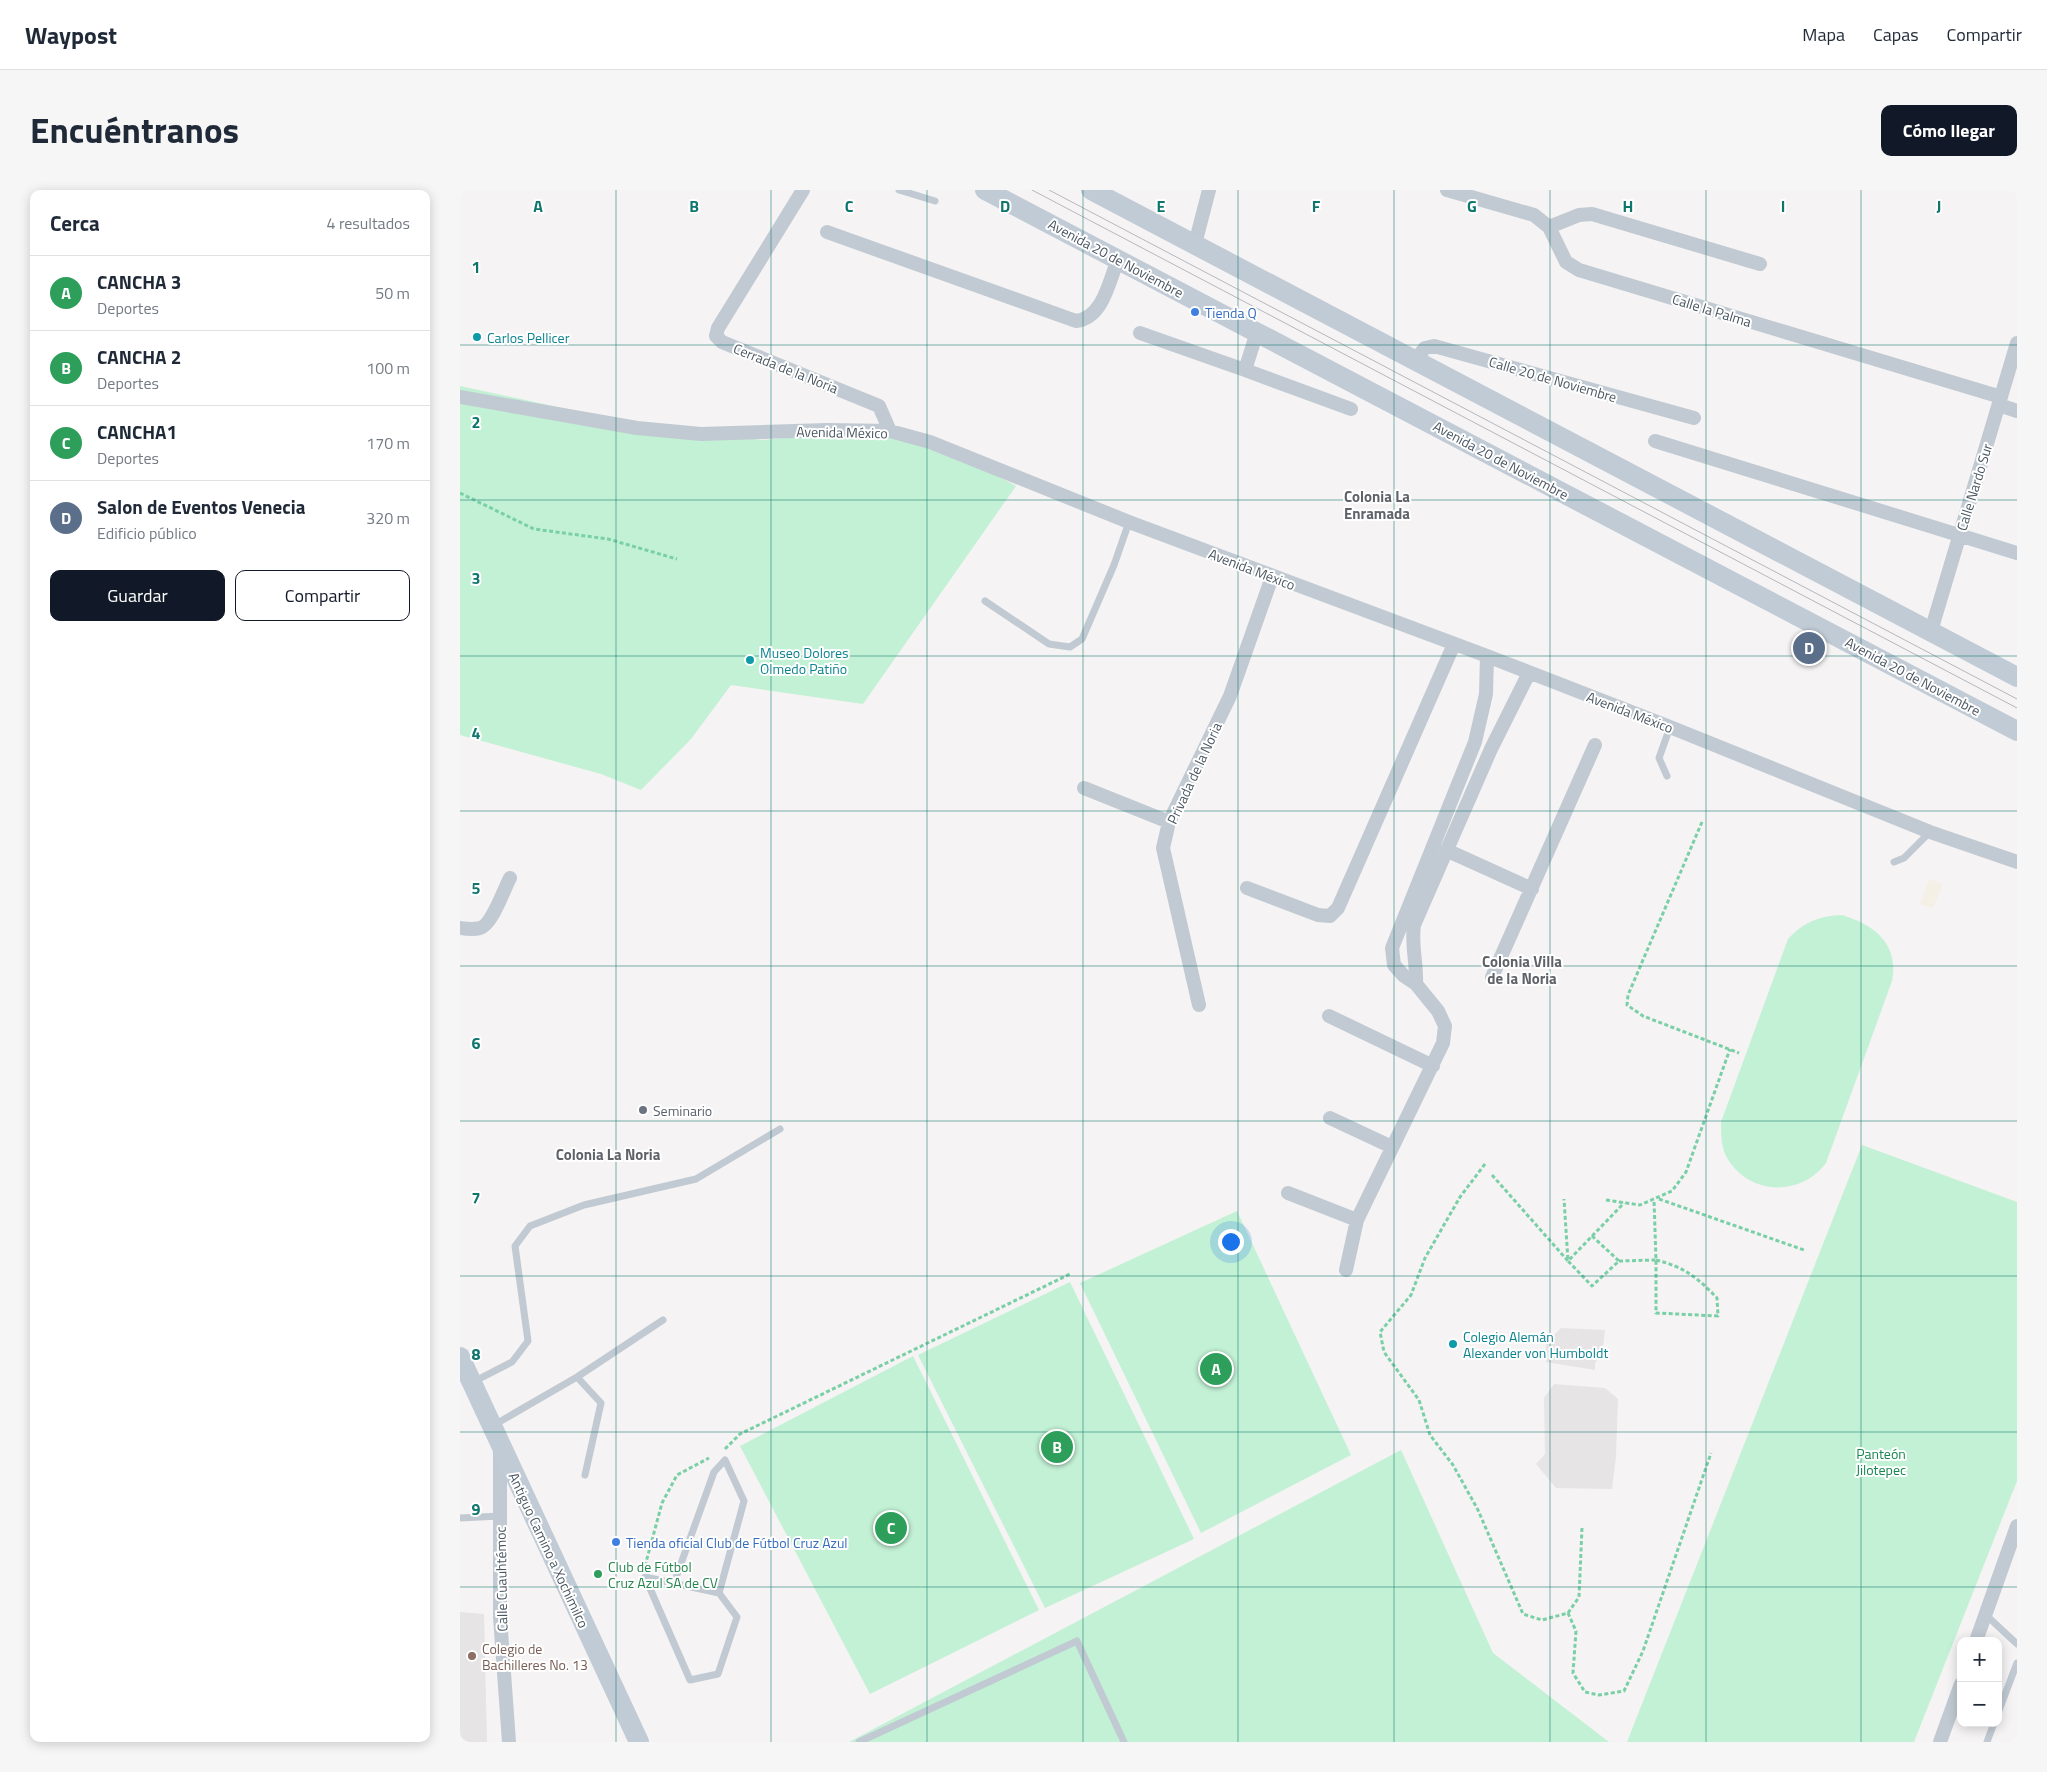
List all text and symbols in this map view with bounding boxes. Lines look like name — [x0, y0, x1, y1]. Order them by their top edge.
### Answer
text: Waypost — [25, 17, 117, 53]
text: Mapa — [1802, 21, 1845, 48]
text: Capas — [1873, 21, 1919, 48]
text: Compartir — [1947, 21, 2022, 48]
text: Encuéntranos — [30, 103, 239, 157]
button: Cómo llegar — [1881, 105, 2017, 156]
text: A — [533, 194, 543, 218]
text: B — [689, 194, 699, 218]
text: C — [845, 194, 854, 218]
text: D — [1000, 194, 1010, 218]
text: E — [1157, 194, 1166, 218]
text: F — [1312, 194, 1321, 218]
text: G — [1467, 194, 1477, 218]
text: H — [1623, 194, 1633, 218]
text: I — [1781, 194, 1785, 218]
text: J — [1937, 194, 1941, 218]
text: Cerca — [50, 207, 100, 239]
text: 4 resultados — [326, 211, 410, 235]
street label: Avenida 20 de Noviembre — [1045, 213, 1187, 303]
text: 1 — [472, 255, 480, 279]
text: CANCHA 3 — [97, 267, 181, 296]
text: A — [61, 281, 71, 305]
text: 50 m — [375, 281, 410, 305]
street label: Calle la Palma — [1670, 288, 1754, 332]
text: Deportes — [97, 296, 159, 320]
place label: Tienda Q — [1205, 302, 1257, 323]
marker: Tienda Q — [1189, 306, 1201, 318]
place label: Carlos Pellicer — [487, 327, 570, 348]
marker: Carlos Pellicer — [471, 331, 483, 343]
street label: Cerrada de la Noria — [730, 337, 842, 399]
text: CANCHA 2 — [97, 342, 181, 371]
street label: Calle 20 de Noviembre — [1487, 351, 1619, 407]
text: B — [61, 356, 71, 380]
text: 100 m — [366, 356, 410, 380]
text: Deportes — [97, 371, 159, 395]
text: 2 — [472, 410, 480, 434]
street label: Avenida 20 de Noviembre — [1430, 415, 1572, 505]
text: CANCHA1 — [97, 417, 177, 446]
street label: Avenida México — [796, 421, 888, 443]
text: C — [62, 431, 70, 455]
text: 170 m — [366, 431, 410, 455]
street label: Calle Nardo Sur — [1951, 441, 1997, 533]
text: Deportes — [97, 446, 159, 470]
district label: Colonia La Enramada — [1344, 485, 1410, 525]
text: Salon de Eventos Venecia — [97, 492, 305, 521]
text: D — [61, 506, 71, 530]
text: 320 m — [366, 506, 410, 530]
text: Edificio público — [97, 521, 197, 545]
street label: Avenida México — [1206, 543, 1298, 595]
text: 3 — [472, 566, 480, 590]
button: Guardar — [50, 570, 225, 621]
button: Compartir — [235, 570, 410, 621]
pin: D — [1793, 629, 1825, 667]
street label: Avenida 20 de Noviembre — [1842, 631, 1984, 721]
place label: Museo Dolores Olmedo Patiño — [760, 642, 849, 679]
marker: Museo Dolores Olmedo Patiño — [744, 654, 756, 666]
street label: Avenida México — [1584, 686, 1676, 738]
street label: Privada de la Noria — [1161, 719, 1227, 827]
text: 4 — [472, 721, 481, 745]
text: 5 — [472, 876, 481, 900]
district label: Colonia Villa de la Noria — [1482, 950, 1562, 990]
text: 6 — [472, 1031, 481, 1055]
place label: Seminario — [653, 1100, 712, 1121]
marker: Seminario — [637, 1104, 649, 1116]
district label: Colonia La Noria — [556, 1143, 661, 1166]
text: 7 — [472, 1186, 480, 1210]
your location — [1218, 1229, 1244, 1255]
place label: Colegio Alemán Alexander von Humboldt — [1463, 1326, 1608, 1363]
marker: Colegio Alemán Alexander von Humboldt — [1447, 1338, 1459, 1350]
text: 8 — [472, 1342, 481, 1366]
pin: A — [1200, 1350, 1232, 1388]
pin: B — [1041, 1428, 1073, 1466]
park label: Panteón Jilotepec — [1856, 1443, 1906, 1480]
street label: Antiguo Camino a Xochimilco — [504, 1469, 594, 1631]
text: 9 — [472, 1497, 481, 1521]
pin: C — [875, 1509, 907, 1547]
street label: Calle Cuauhtémoc — [490, 1526, 512, 1632]
place label: Tienda oficial Club de Fútbol Cruz Azul — [626, 1532, 848, 1553]
marker: Tienda oficial Club de Fútbol Cruz Azul — [610, 1536, 622, 1548]
place label: Club de Fútbol Cruz Azul SA de CV — [608, 1556, 718, 1593]
marker: Club de Fútbol Cruz Azul SA de CV — [592, 1568, 604, 1580]
map controls — [1957, 1637, 2002, 1727]
button: + — [1957, 1637, 2002, 1682]
place label: Colegio de Bachilleres No. 13 — [482, 1638, 588, 1675]
marker: Colegio de Bachilleres No. 13 — [466, 1650, 478, 1662]
button: − — [1957, 1682, 2002, 1727]

